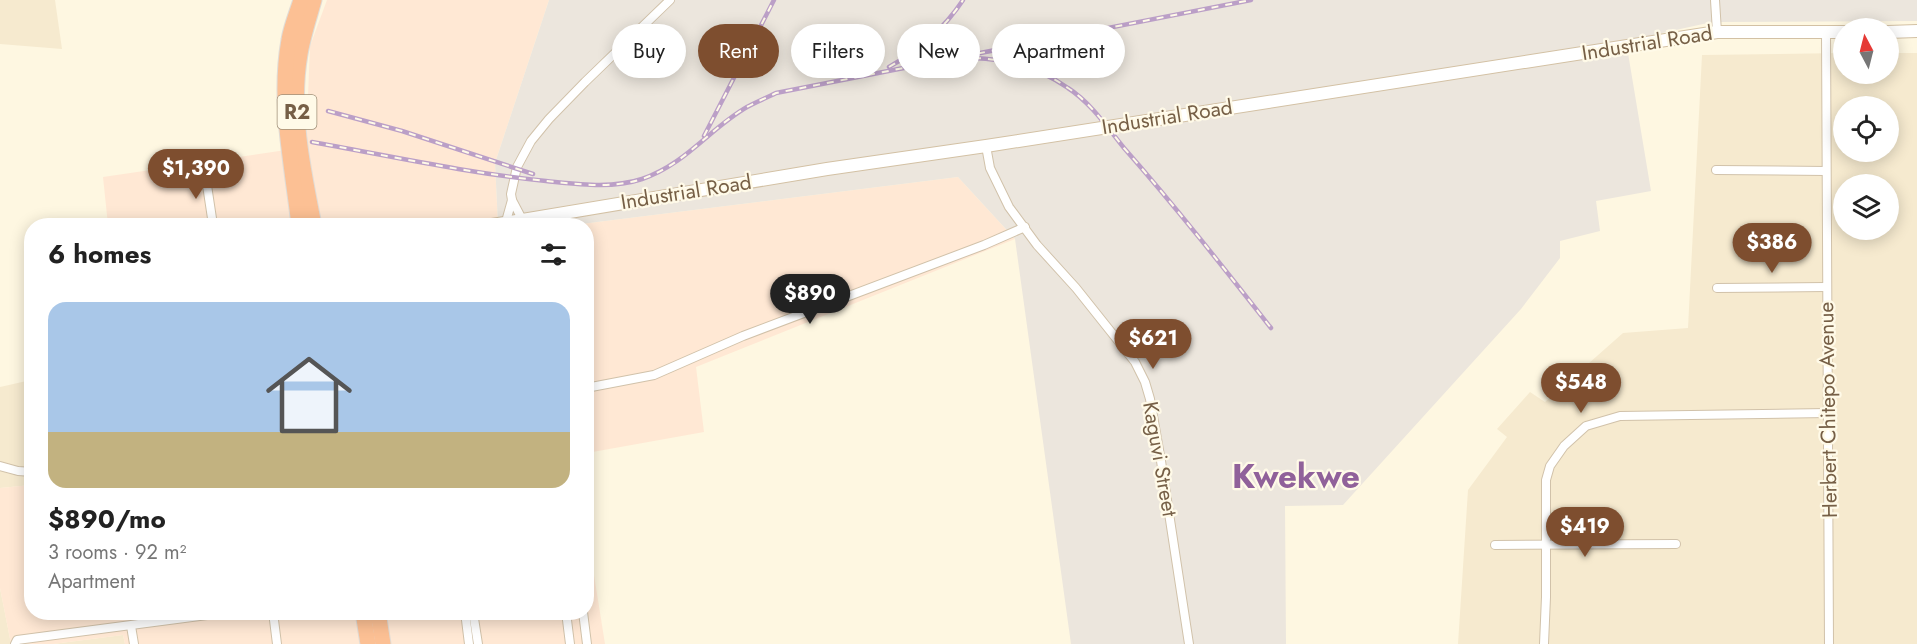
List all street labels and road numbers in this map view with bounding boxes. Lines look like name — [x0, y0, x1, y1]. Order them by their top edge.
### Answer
street label: Industrial Road — [1580, 18, 1714, 68]
street label: Industrial Road — [1100, 92, 1234, 142]
road number: R2 — [278, 95, 316, 129]
street label: Industrial Road — [619, 167, 753, 217]
street label: Herbert Chitepo Avenue — [1811, 301, 1845, 518]
street label: Kaguvi Street — [1135, 399, 1185, 519]

